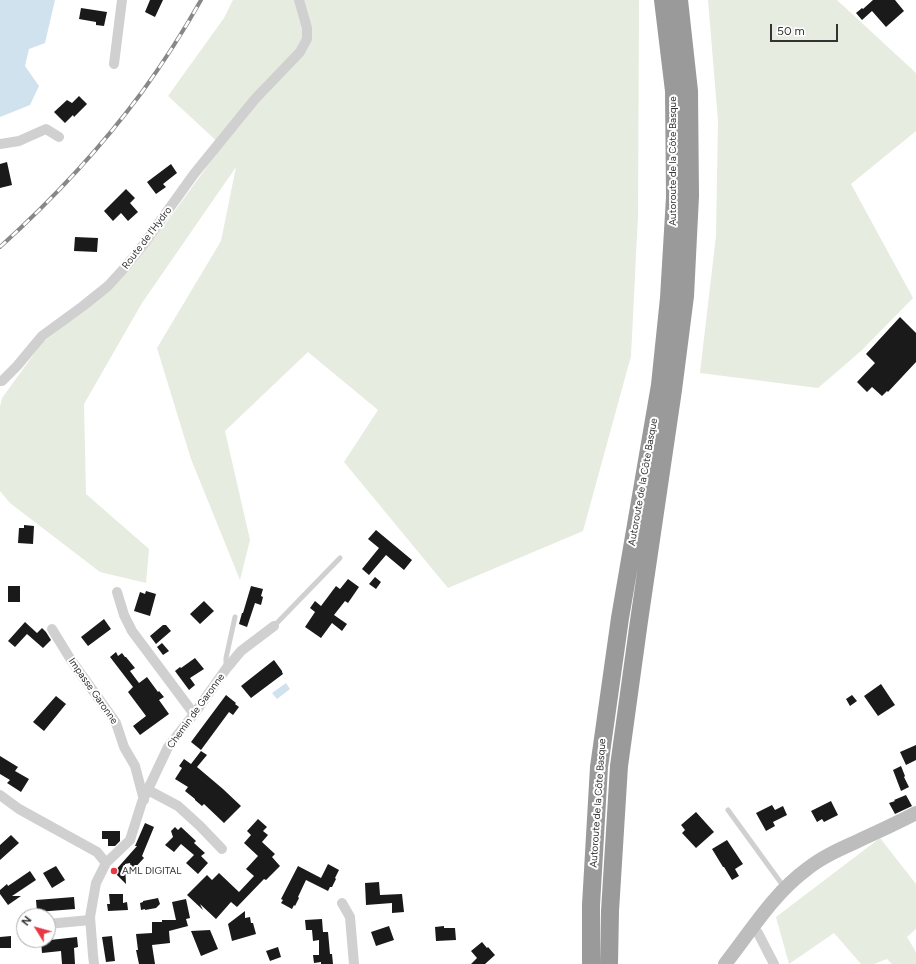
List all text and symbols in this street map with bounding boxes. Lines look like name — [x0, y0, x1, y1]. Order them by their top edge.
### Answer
scale bar — [772, 16, 840, 42]
text: 50 m — [777, 24, 805, 38]
street label: Autoroute de la Côte Basque — [667, 96, 679, 226]
street label: Route de l'Hydro — [120, 204, 174, 272]
street label: Autoroute de la Côte Basque — [626, 417, 660, 547]
street label: Impasse Garonne — [66, 656, 120, 726]
street label: Chemin de Garonne — [165, 671, 227, 751]
street label: Autoroute de la Côte Basque — [588, 738, 608, 868]
place label: AML DIGITAL — [122, 865, 181, 877]
marker: AML DIGITAL — [109, 866, 119, 876]
north arrow — [16, 908, 56, 948]
text: N — [19, 914, 35, 928]

